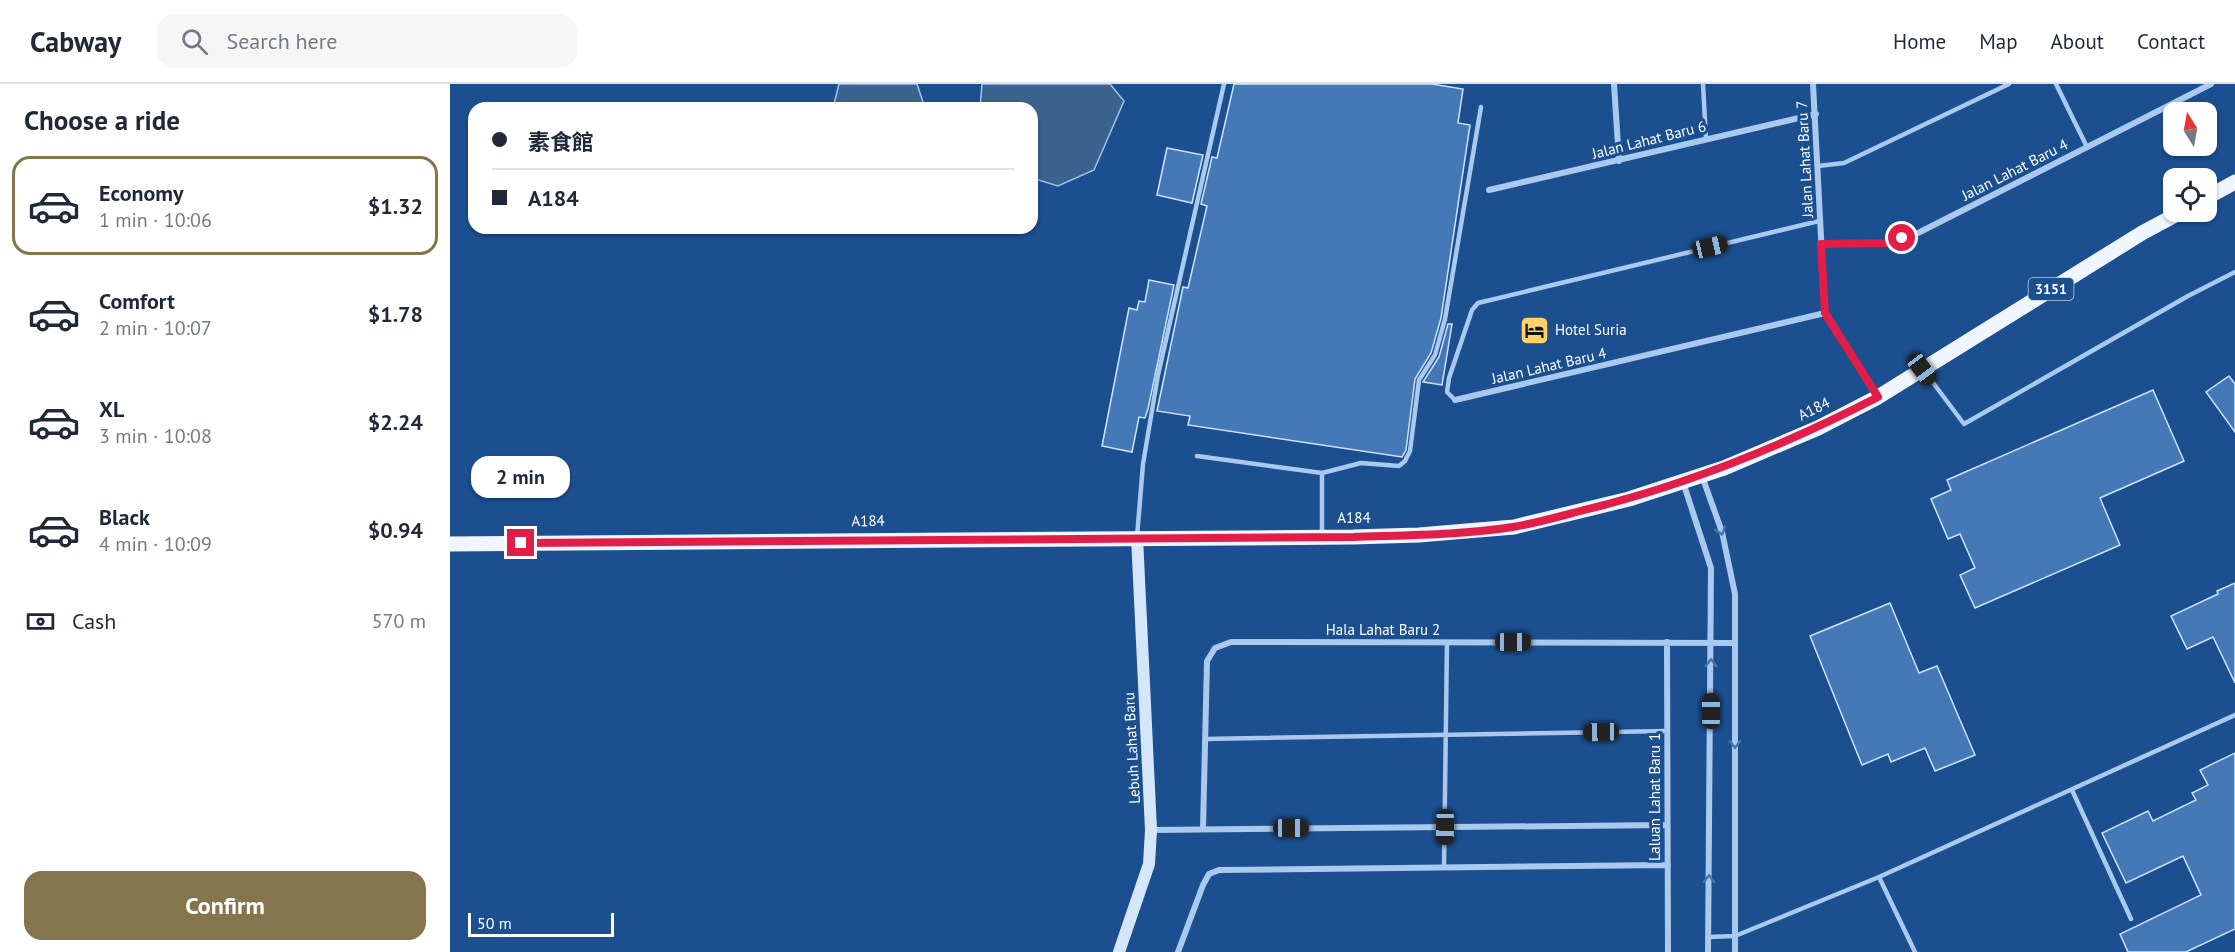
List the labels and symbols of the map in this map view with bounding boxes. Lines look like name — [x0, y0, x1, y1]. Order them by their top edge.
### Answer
street label: Jalan Lahat Baru 7 — [1792, 100, 1817, 219]
north arrow — [2163, 102, 2217, 156]
street label: Jalan Lahat Baru 6 — [1589, 116, 1708, 163]
street label: Jalan Lahat Baru 4 — [1957, 135, 2071, 205]
route start — [1888, 224, 1915, 251]
car — [1690, 234, 1730, 260]
road number: 3151 — [2028, 278, 2074, 300]
hotel icon: Hotel Suria — [1518, 314, 1550, 346]
place label: Hotel Suria — [1555, 320, 1627, 339]
street label: Jalan Lahat Baru 4 — [1489, 343, 1608, 388]
car — [1904, 349, 1940, 389]
street label: A184 — [1795, 393, 1833, 424]
callout: 2 min — [472, 456, 571, 498]
street label: A184 — [1337, 508, 1371, 527]
street label: A184 — [851, 511, 885, 530]
one-way arrow — [1714, 525, 1726, 536]
route end — [507, 529, 534, 556]
street label: Hala Lahat Baru 2 — [1326, 620, 1440, 639]
car — [1495, 633, 1531, 651]
one-way arrow — [1705, 658, 1717, 667]
street label: Lebuh Lahat Baru — [1119, 692, 1144, 804]
car — [1702, 693, 1720, 729]
car — [1583, 723, 1619, 741]
street label: Laluan Lahat Baru 1 — [1645, 733, 1664, 861]
one-way arrow — [1729, 739, 1741, 748]
car — [1436, 809, 1454, 845]
car — [1273, 819, 1309, 837]
one-way arrow — [1702, 874, 1715, 883]
scale bar — [468, 910, 614, 938]

